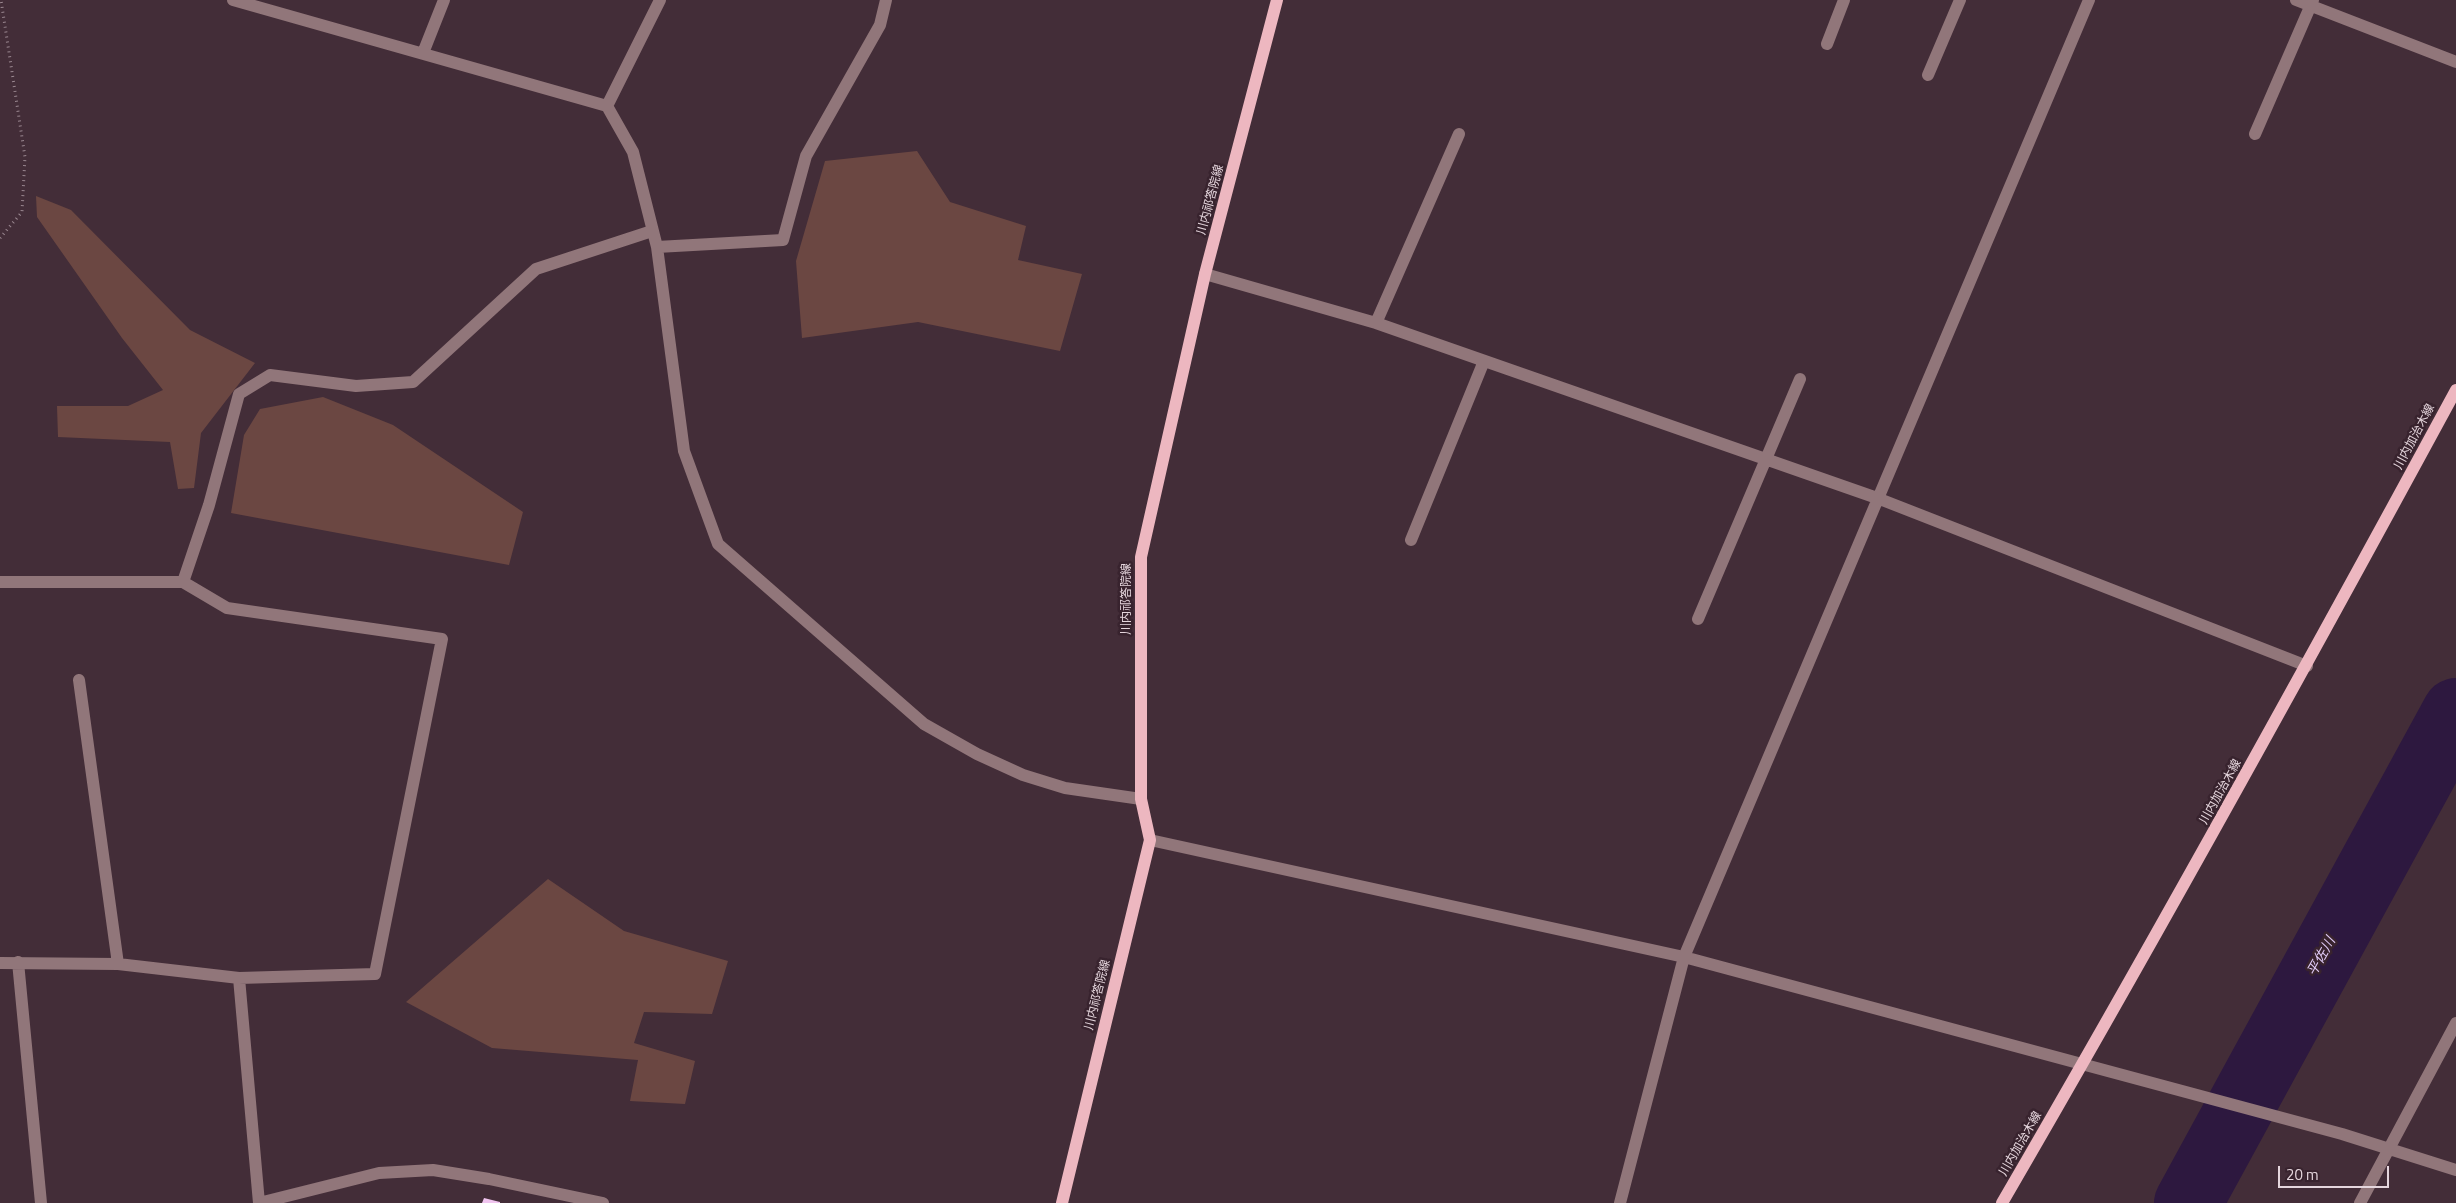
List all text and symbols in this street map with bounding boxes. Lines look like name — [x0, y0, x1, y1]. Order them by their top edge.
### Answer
street label: 川内祁答院線 — [1195, 163, 1227, 237]
street label: 川内加治木線 — [2392, 402, 2438, 472]
street label: 川内祁答院線 — [1120, 563, 1134, 635]
street label: 川内加治木線 — [2197, 757, 2245, 827]
water label: 平佐川 — [2304, 935, 2340, 979]
street label: 川内祁答院線 — [1082, 958, 1114, 1032]
street label: 川内加治木線 — [1997, 1109, 2045, 1179]
scale bar — [2281, 1156, 2392, 1188]
text: 20 m — [2286, 1163, 2319, 1186]

